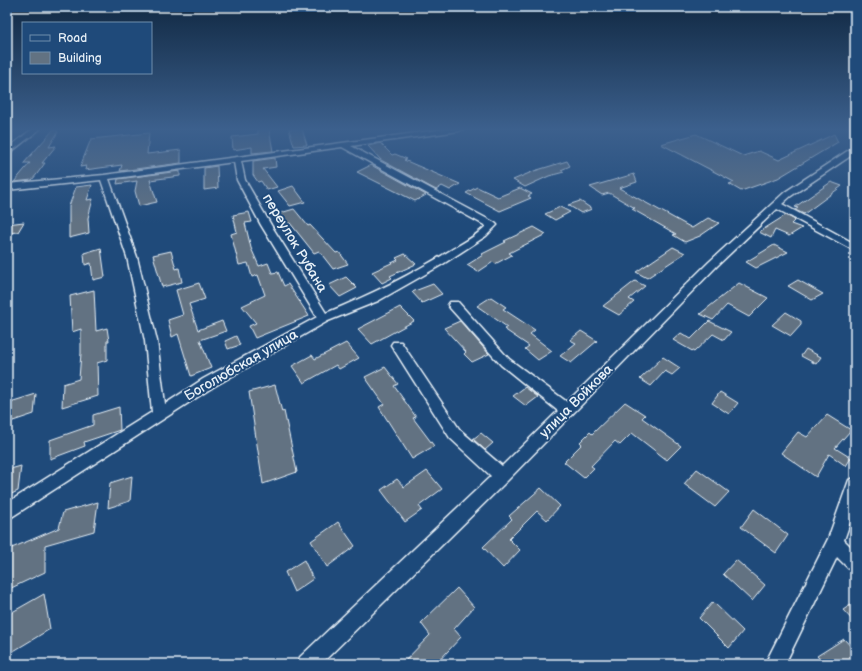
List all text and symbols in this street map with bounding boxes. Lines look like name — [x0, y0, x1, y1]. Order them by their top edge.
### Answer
legend — [22, 22, 152, 74]
text: Road — [58, 31, 87, 46]
text: Building — [58, 51, 102, 66]
street label: переулок Рубана — [259, 191, 331, 296]
street label: Боголюбская улица — [181, 325, 301, 404]
street label: улица Войкова — [536, 360, 617, 441]

